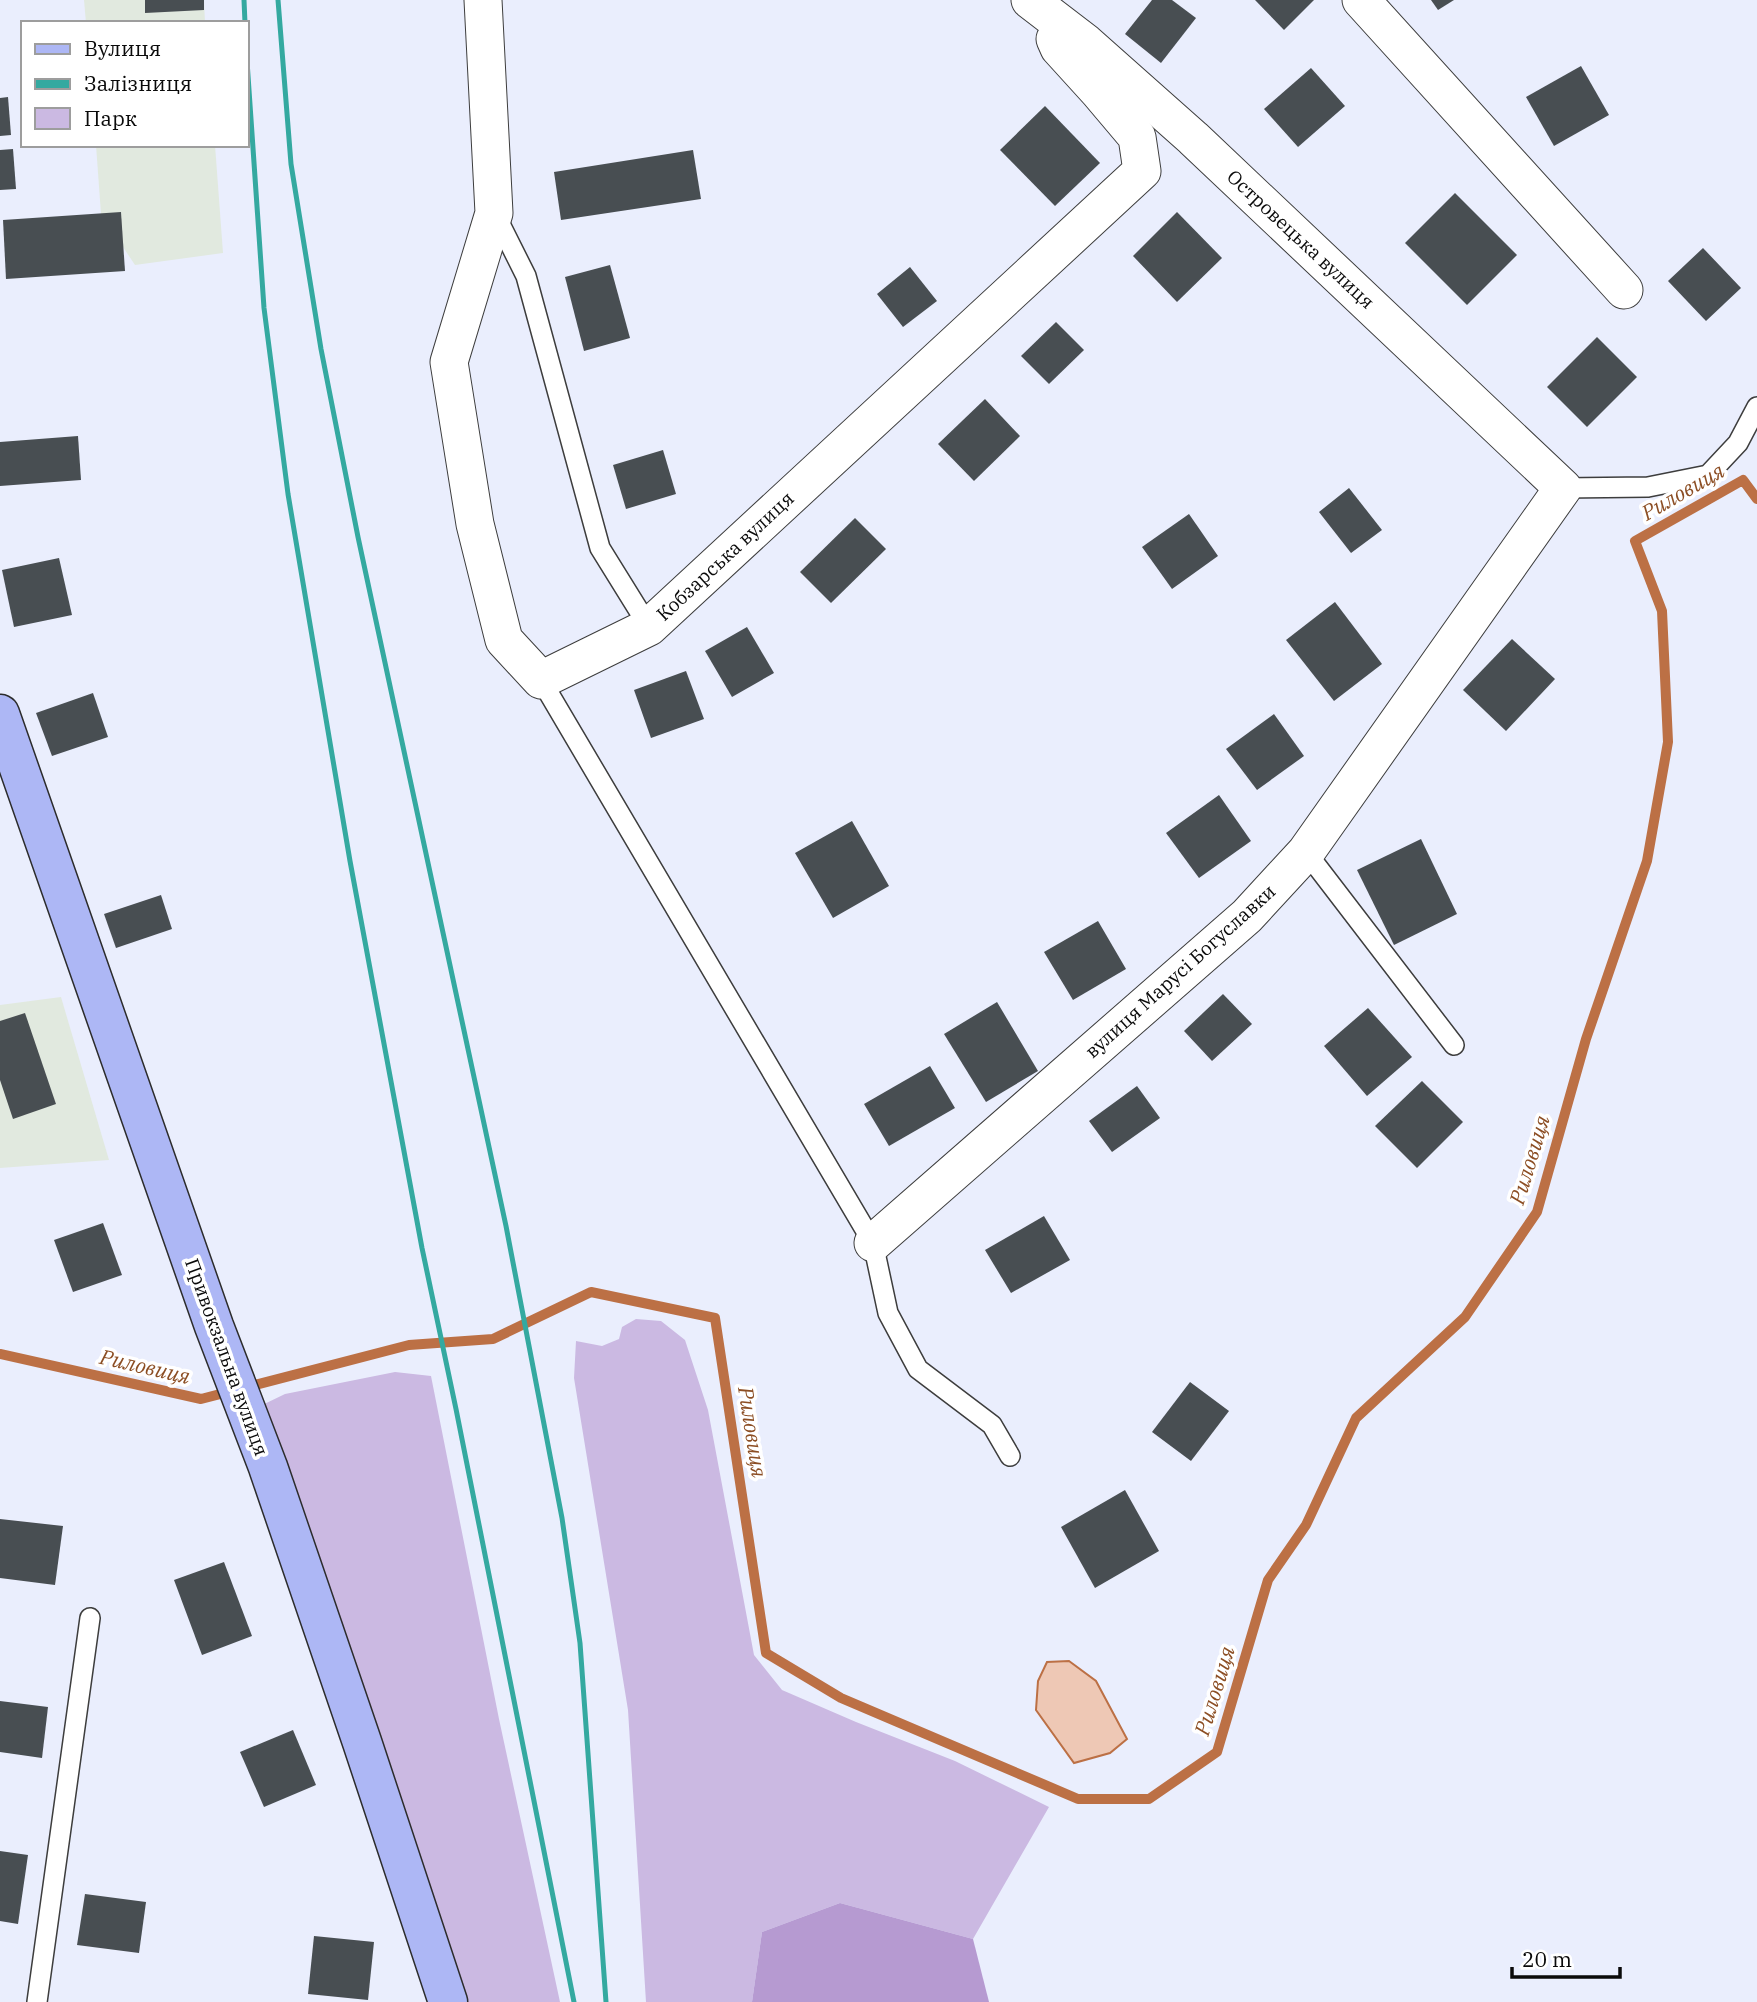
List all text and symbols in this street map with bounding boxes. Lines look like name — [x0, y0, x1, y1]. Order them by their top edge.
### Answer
legend — [21, 21, 248, 147]
text: Вулиця — [84, 34, 161, 62]
text: Залізниця — [84, 69, 192, 97]
text: Парк — [84, 104, 137, 132]
street label: Островецька вулиця — [1222, 164, 1380, 314]
water label: Риловиця — [1635, 456, 1729, 527]
street label: Кобзарська вулиця — [651, 486, 799, 626]
street label: вулиця Марусі Богуславки — [1080, 879, 1280, 1063]
water label: Риловиця — [1502, 1112, 1556, 1209]
street label: Привокзальна вулиця — [180, 1255, 274, 1459]
water label: Риловиця — [97, 1342, 193, 1390]
water label: Риловиця — [732, 1383, 774, 1479]
water label: Риловиця — [1187, 1643, 1241, 1740]
scale bar — [1512, 1936, 1620, 1980]
text: 20 m — [1522, 1945, 1572, 1973]

